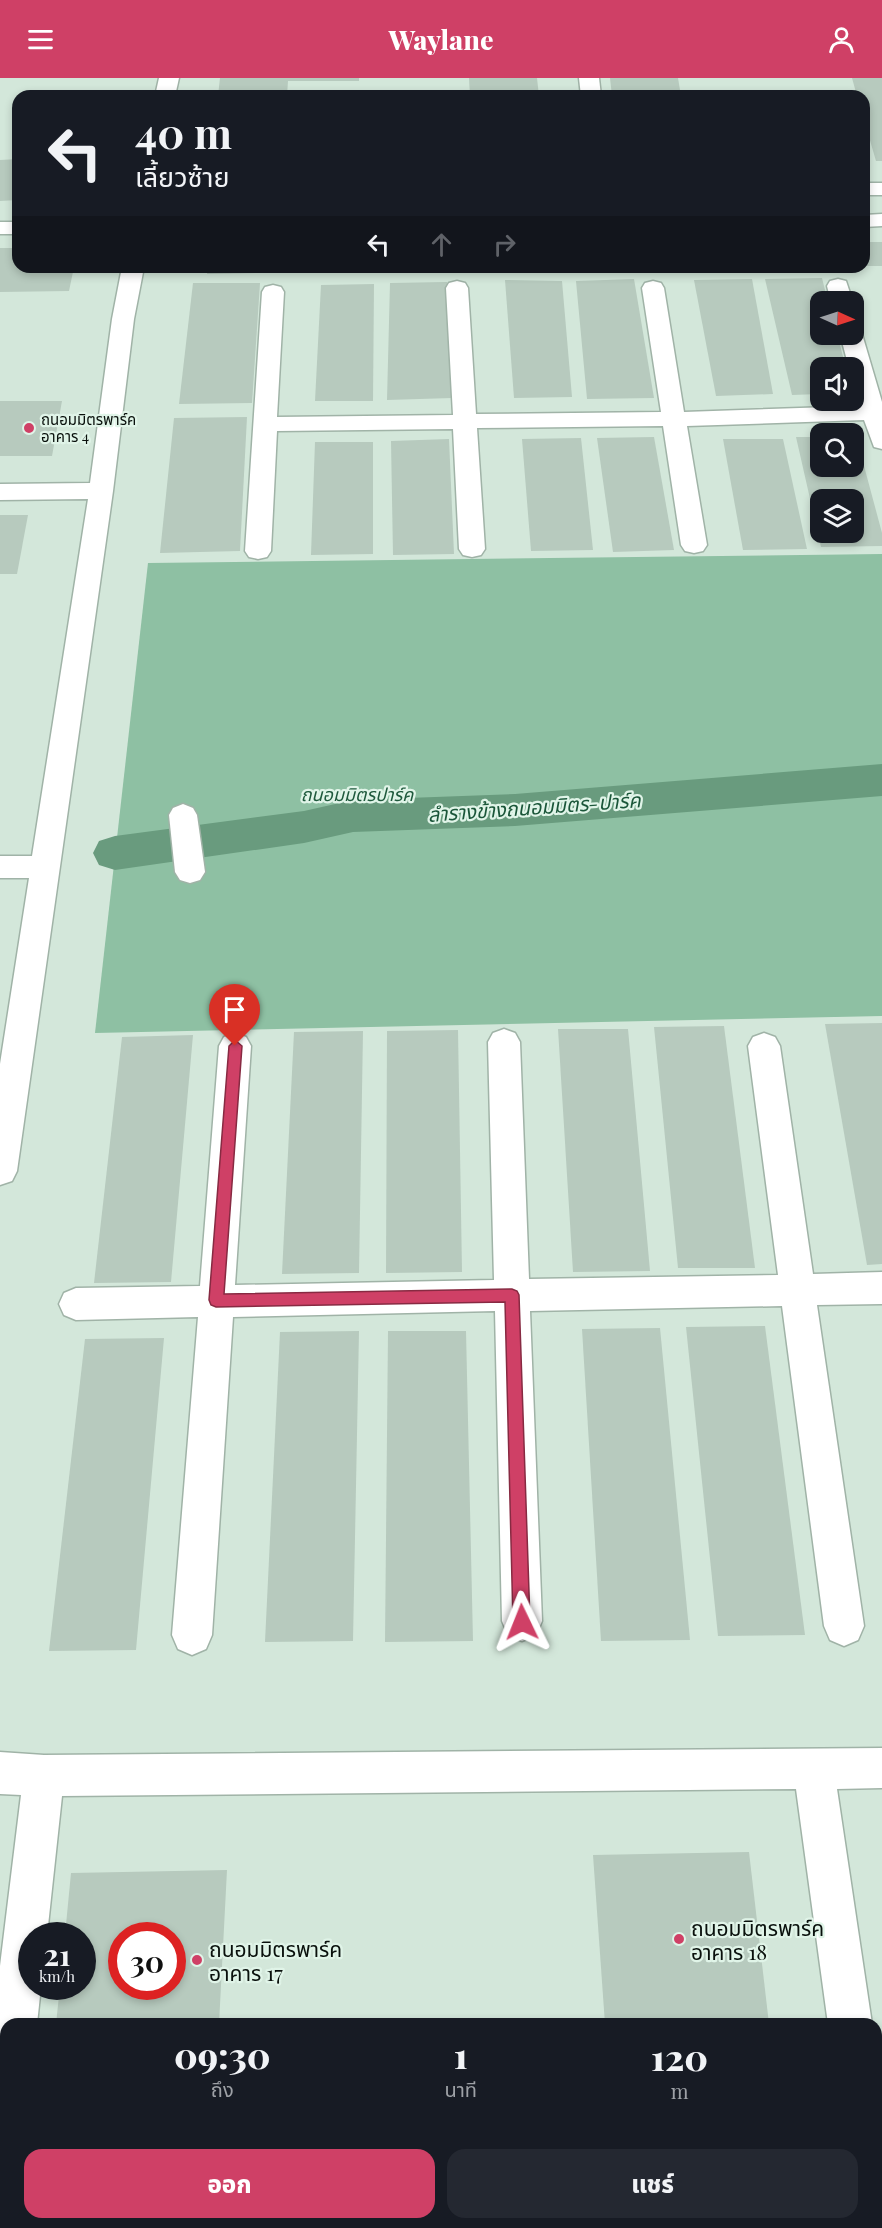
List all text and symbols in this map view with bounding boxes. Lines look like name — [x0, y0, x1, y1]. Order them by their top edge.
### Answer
text: Waylane — [388, 21, 494, 57]
icon: menu — [24, 23, 57, 56]
icon: person — [825, 23, 858, 56]
text: 40 m — [135, 104, 232, 160]
icon: left — [36, 114, 114, 192]
text: เลี้ยวซ้าย — [135, 158, 229, 194]
icon: left — [362, 228, 395, 261]
icon: ahead — [425, 228, 458, 261]
icon: right — [488, 228, 521, 261]
north arrow — [810, 291, 864, 345]
map controls — [810, 291, 864, 543]
button: sound — [810, 357, 864, 411]
place label: ถนอมมิตรพาร์ค อาคาร 4 — [41, 409, 136, 446]
marker: ถนอมมิตรพาร์ค อาคาร 4 — [22, 421, 36, 435]
button: search — [810, 423, 864, 477]
button: layers — [810, 489, 864, 543]
park label: ถนอมมิตรปาร์ค — [301, 782, 414, 806]
water label: ลำรางข้างถนอมมิตร-ปาร์ค — [427, 785, 642, 827]
pin — [209, 984, 260, 1046]
icon: arrive — [218, 993, 251, 1026]
position arrow — [490, 1590, 554, 1654]
place label: ถนอมมิตรพาร์ค อาคาร 18 — [691, 1913, 824, 1965]
speed limit sign: 30 — [108, 1922, 186, 2000]
marker: ถนอมมิตรพาร์ค อาคาร 18 — [672, 1932, 686, 1946]
text: 21 — [43, 1934, 71, 1974]
place label: ถนอมมิตรพาร์ค อาคาร 17 — [209, 1934, 342, 1986]
marker: ถนอมมิตรพาร์ค อาคาร 17 — [190, 1953, 204, 1967]
text: km/h — [39, 1966, 75, 1986]
text: 09:30 — [174, 2030, 271, 2078]
text: 1 — [454, 2030, 468, 2078]
text: 120 — [651, 2032, 708, 2080]
text: ถึง — [211, 2075, 234, 2102]
text: นาที — [444, 2075, 477, 2102]
text: m — [671, 2077, 688, 2104]
button: ออก — [24, 2149, 435, 2218]
button: แชร์ — [447, 2149, 858, 2218]

